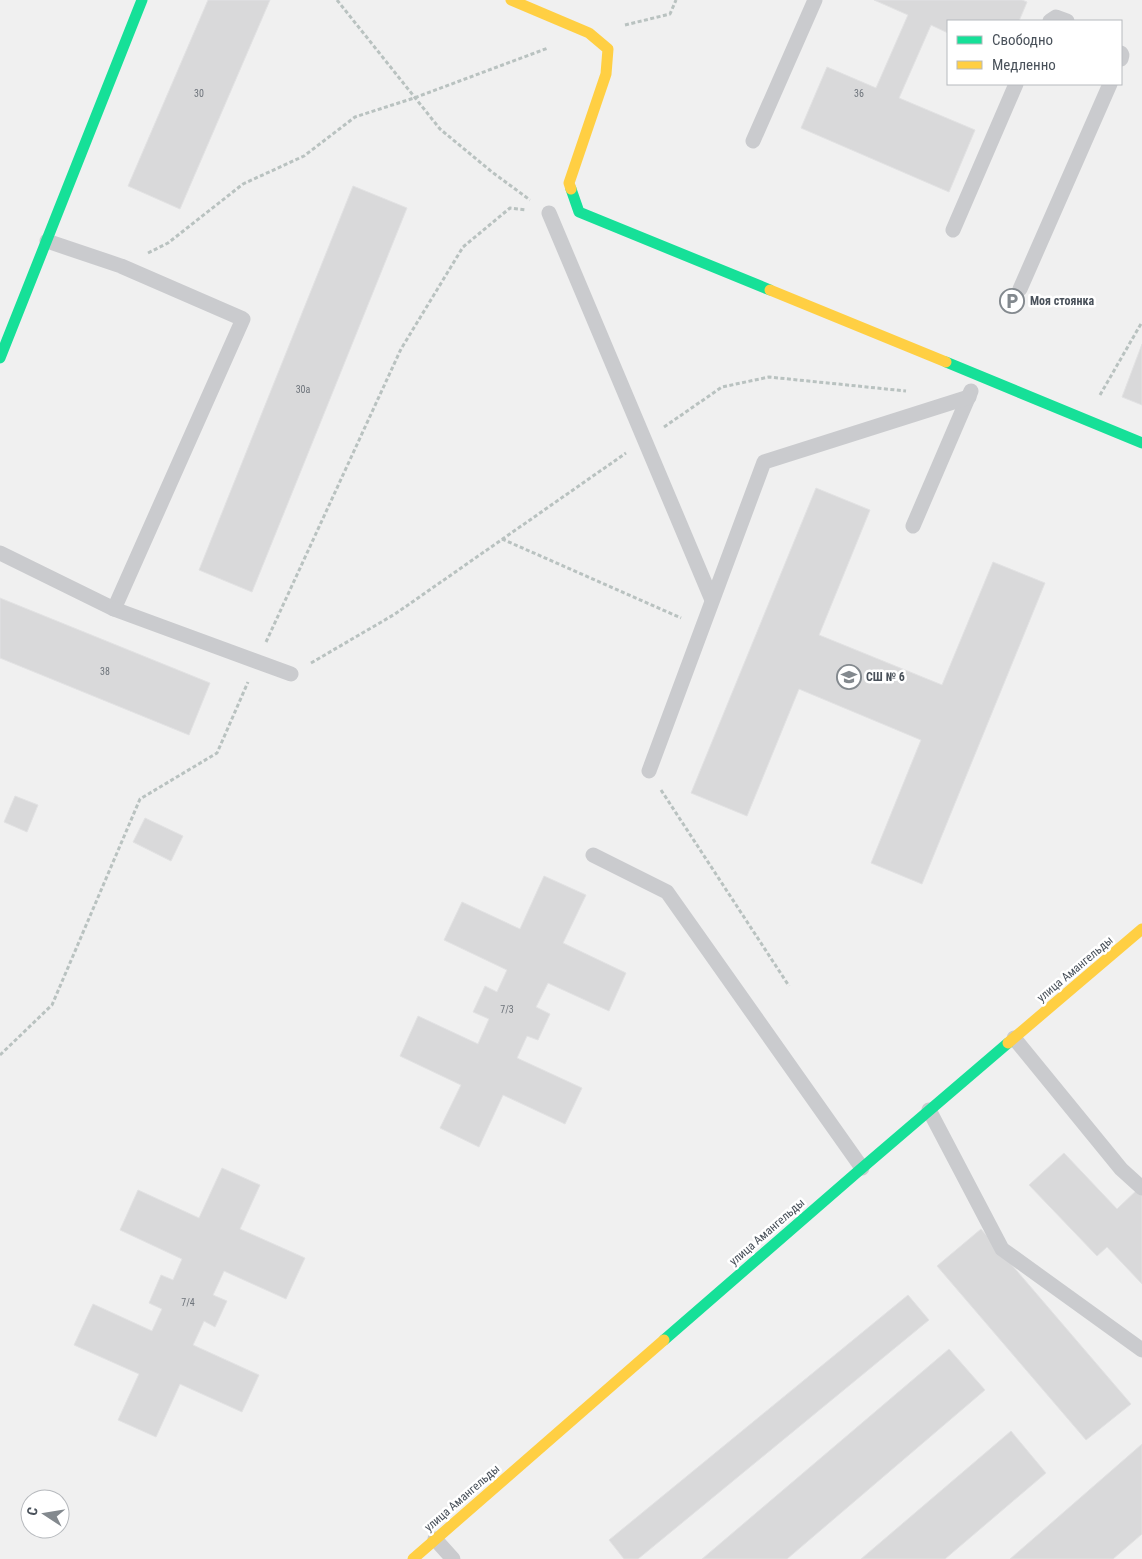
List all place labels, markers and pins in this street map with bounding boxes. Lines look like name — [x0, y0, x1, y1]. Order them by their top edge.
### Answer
parking icon: Моя стоянка — [999, 288, 1025, 314]
place label: Моя стоянка — [1030, 294, 1094, 308]
school or university icon: СШ № 6 — [836, 664, 862, 690]
place label: СШ № 6 — [866, 670, 905, 684]

